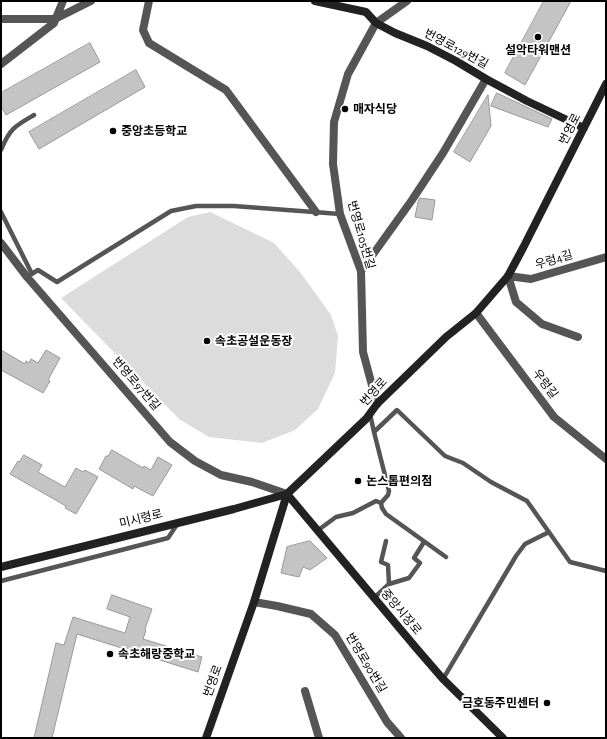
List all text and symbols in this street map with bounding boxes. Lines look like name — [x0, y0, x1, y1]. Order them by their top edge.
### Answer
street label: 번영로129번길 — [422, 26, 490, 72]
marker: 설악타워맨션 — [533, 32, 543, 42]
place label: 설악타워맨션 — [505, 43, 571, 57]
place label: 매자식당 — [353, 102, 397, 116]
marker: 매자식당 — [340, 104, 350, 114]
street label: 번영로 — [556, 111, 584, 147]
place label: 중앙초등학교 — [121, 124, 187, 138]
marker: 중앙초등학교 — [108, 126, 118, 136]
street label: 번영로105번길 — [344, 199, 378, 271]
street label: 우렁4길 — [533, 247, 575, 273]
place label: 속초공설운동장 — [215, 334, 292, 348]
marker: 속초공설운동장 — [202, 336, 212, 346]
street label: 번영로97번길 — [109, 354, 163, 414]
street label: 우렁길 — [529, 366, 561, 402]
street label: 번영로 — [358, 375, 390, 409]
place label: 논스톱편의점 — [366, 474, 432, 488]
marker: 논스톱편의점 — [353, 476, 363, 486]
street label: 미시령로 — [118, 507, 164, 531]
street label: 중앙시장로 — [378, 586, 424, 638]
street label: 번영로90번길 — [343, 631, 389, 695]
place label: 속초해랑중학교 — [118, 647, 195, 661]
marker: 속초해랑중학교 — [105, 649, 115, 659]
street label: 번영로 — [201, 663, 225, 699]
place label: 금호동주민센터 — [462, 696, 539, 710]
marker: 금호동주민센터 — [542, 698, 552, 708]

